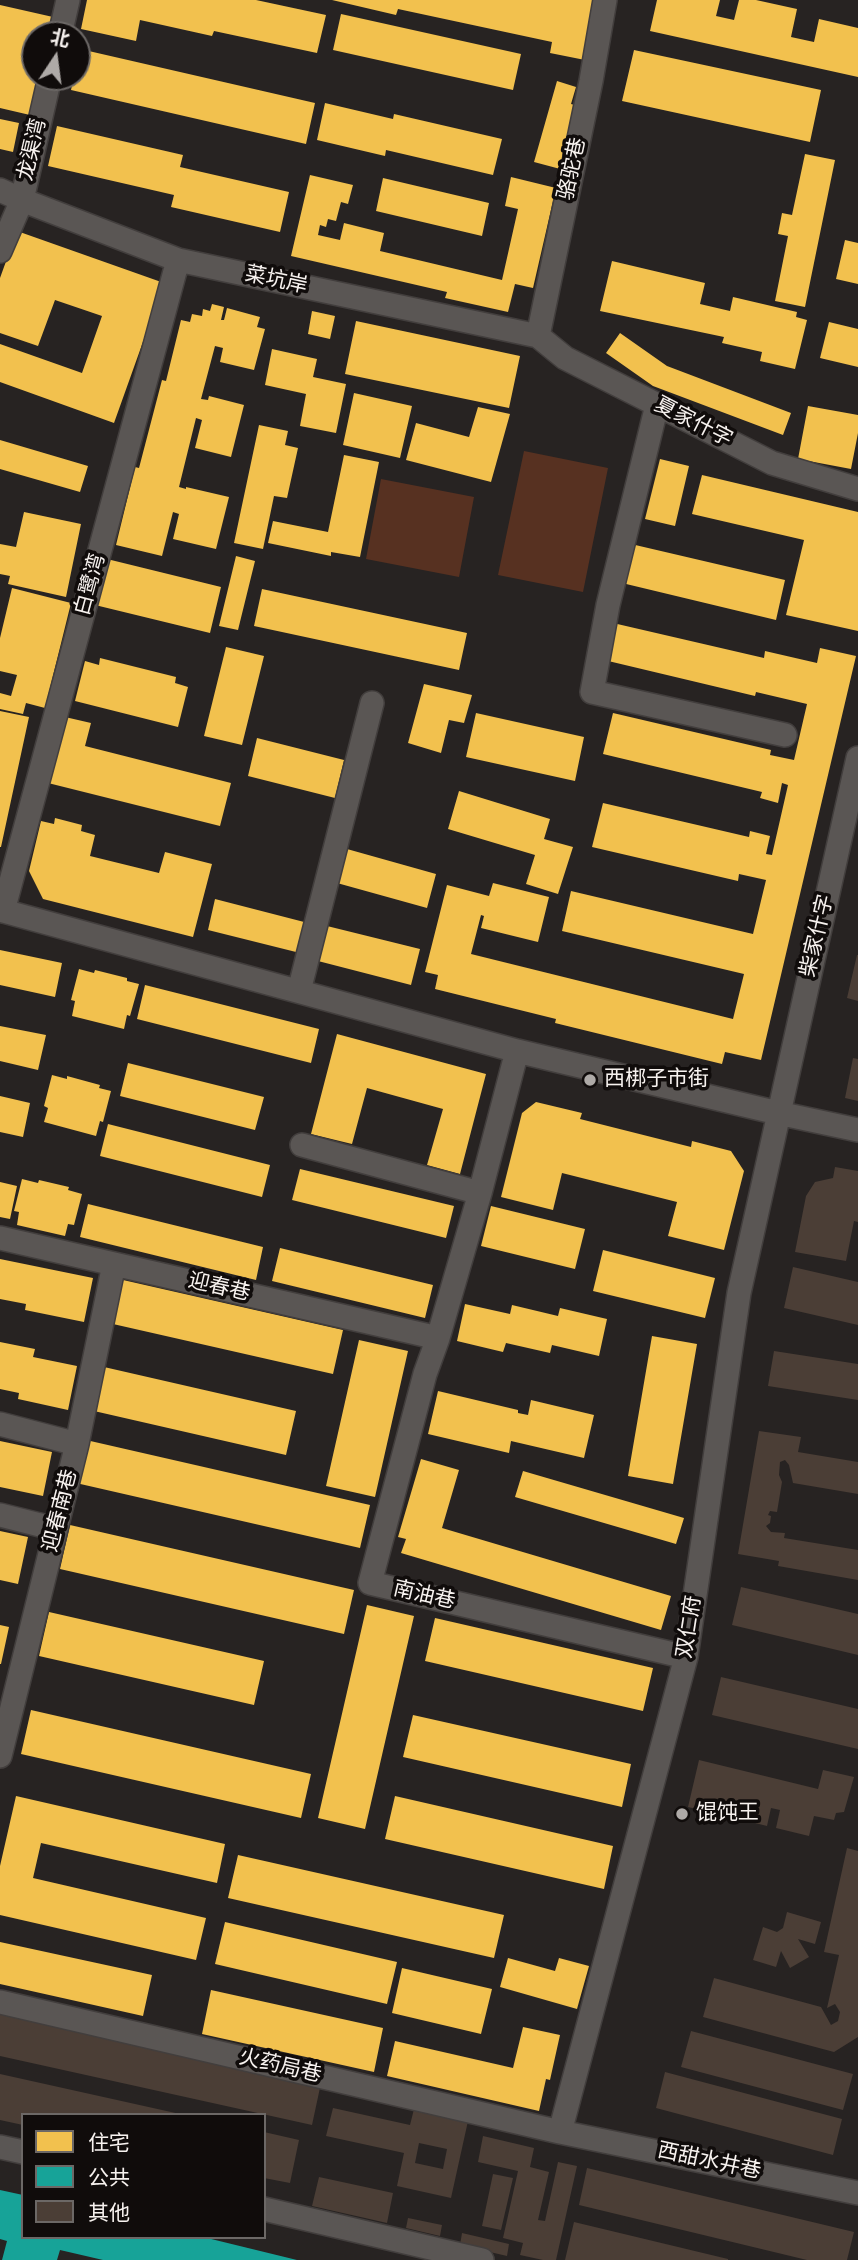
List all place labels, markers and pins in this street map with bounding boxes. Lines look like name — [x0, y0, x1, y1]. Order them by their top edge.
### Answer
place label: 西梆子市街 — [604, 1067, 709, 1093]
marker: 西梆子市街 — [582, 1072, 598, 1088]
place label: 馄饨王 — [696, 1801, 759, 1827]
marker: 馄饨王 — [674, 1806, 690, 1822]

